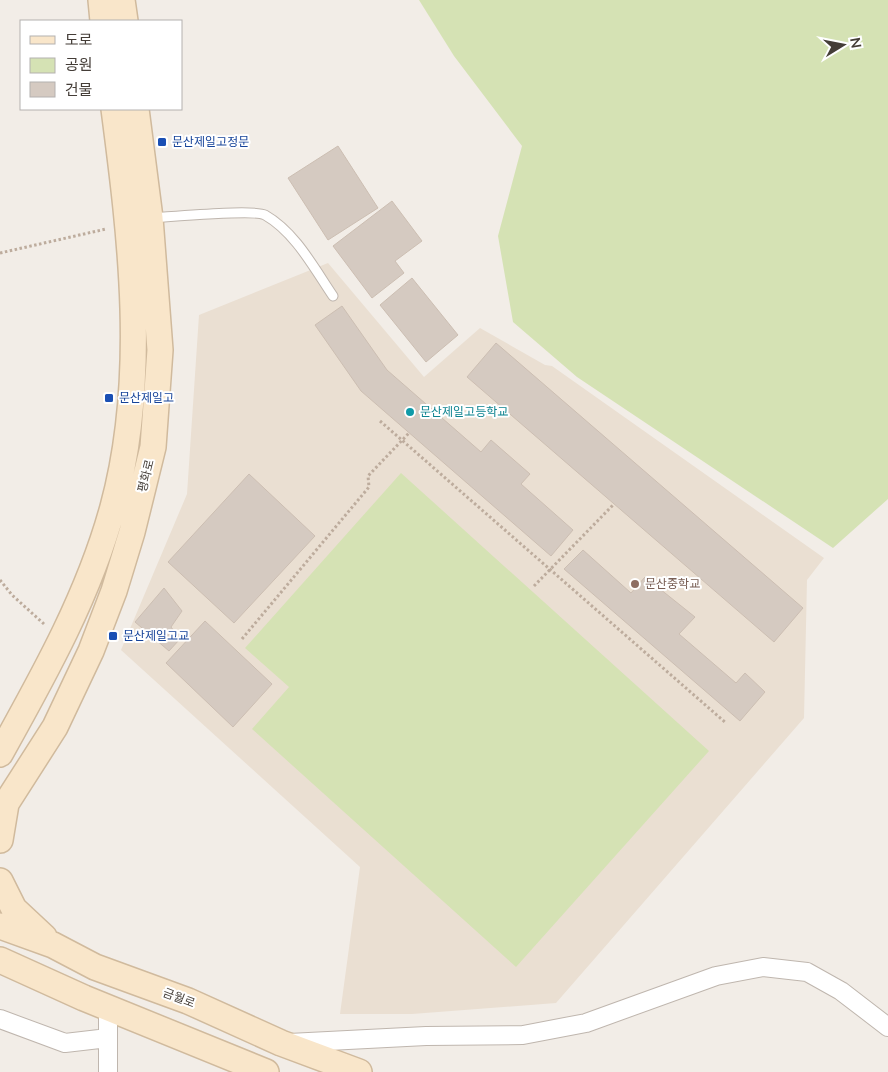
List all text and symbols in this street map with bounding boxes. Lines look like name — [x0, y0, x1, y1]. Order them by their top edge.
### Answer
legend — [20, 20, 182, 110]
north arrow — [818, 20, 868, 70]
text: 도로 — [65, 30, 93, 49]
text: N — [846, 36, 866, 50]
text: 공원 — [65, 55, 93, 74]
text: 건물 — [65, 80, 93, 99]
place label: 문산제일고정문 — [172, 134, 249, 149]
marker: 문산제일고정문 — [156, 136, 168, 148]
place label: 문산제일고 — [119, 390, 174, 405]
marker: 문산제일고 — [103, 392, 115, 404]
place label: 문산제일고등학교 — [420, 404, 508, 419]
marker: 문산제일고등학교 — [404, 406, 416, 418]
street label: 평화로 — [134, 458, 157, 494]
place label: 문산중학교 — [645, 576, 700, 591]
marker: 문산중학교 — [629, 578, 641, 590]
place label: 문산제일고교 — [123, 628, 189, 643]
marker: 문산제일고교 — [107, 630, 119, 642]
street label: 금월로 — [161, 985, 197, 1010]

